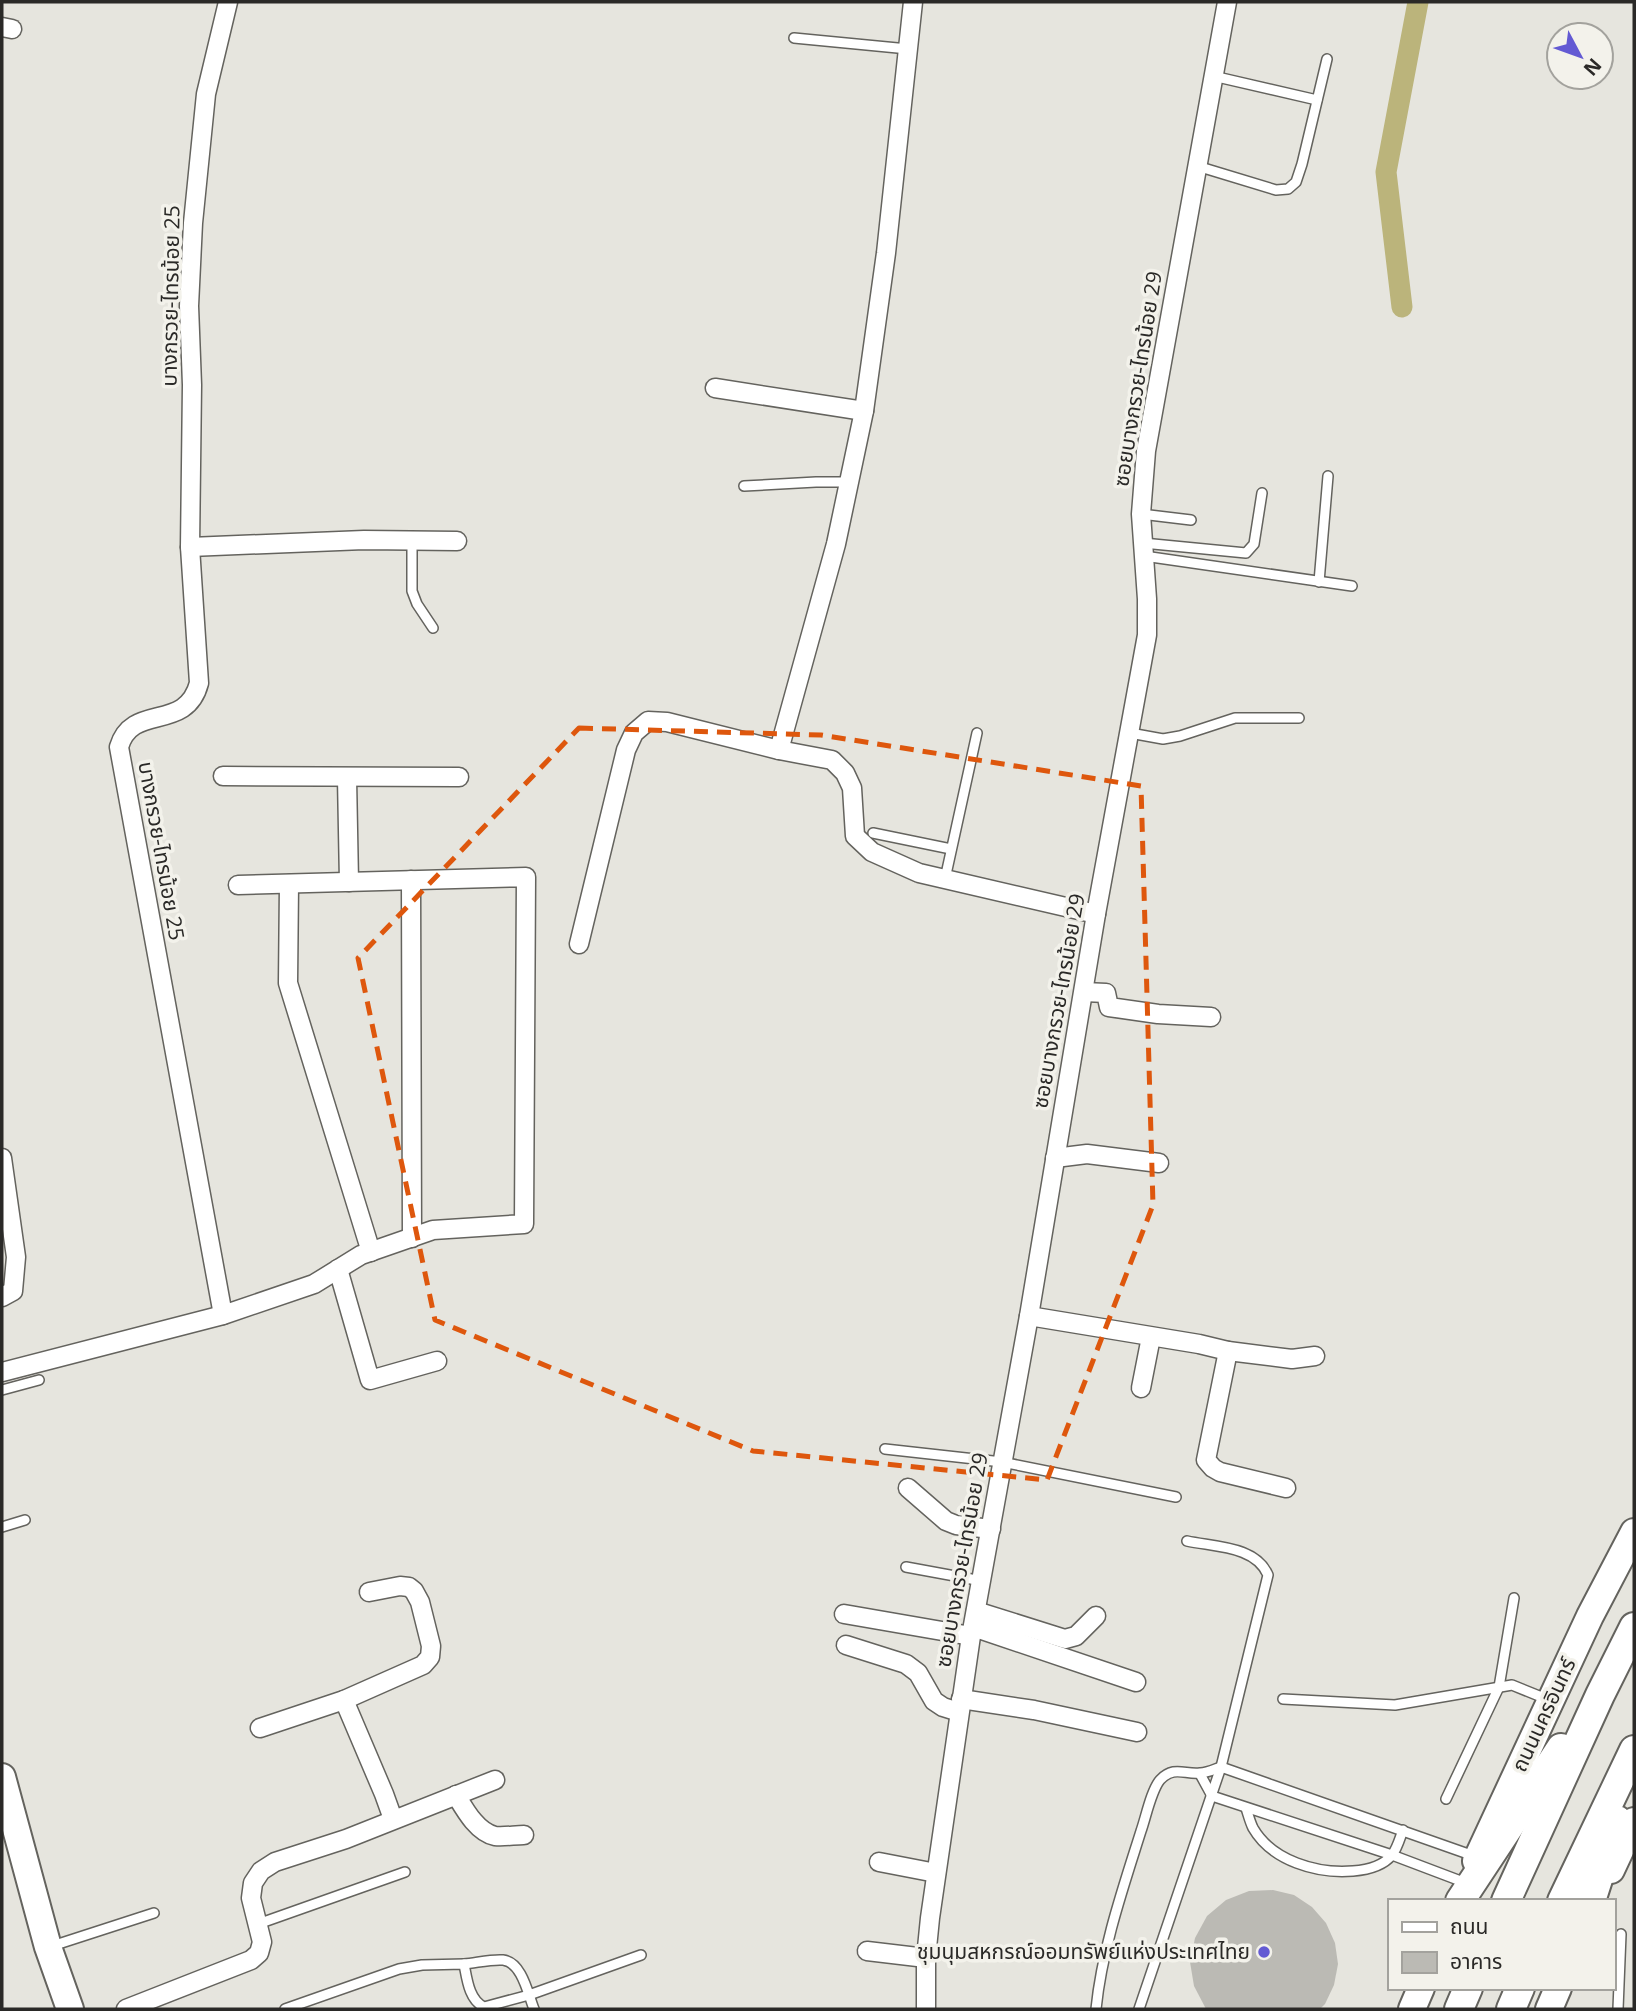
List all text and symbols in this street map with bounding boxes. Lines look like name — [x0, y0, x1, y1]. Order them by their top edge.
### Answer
north arrow — [1545, 21, 1615, 91]
text: N — [1578, 53, 1608, 82]
street label: บางกรวย-ไทรน้อย 25 — [154, 205, 186, 387]
street label: ซอยบางกรวย-ไทรน้อย 29 — [1106, 269, 1168, 488]
street label: บางกรวย-ไทรน้อย 25 — [132, 759, 192, 942]
street label: ซอยบางกรวย-ไทรน้อย 29 — [1025, 891, 1091, 1110]
street label: ซอยบางกรวย-ไทรน้อย 29 — [928, 1450, 994, 1669]
street label: ถนนนครอินทร์ — [1505, 1652, 1582, 1776]
legend — [1388, 1899, 1615, 1990]
text: ถนน — [1450, 1912, 1488, 1940]
place label: ชุมนุมสหกรณ์ออมทรัพย์แห่งประเทศไทย — [917, 1937, 1250, 1965]
marker: ชุมนุมสหกรณ์ออมทรัพย์แห่งประเทศไทย — [1256, 1944, 1272, 1960]
text: อาคาร — [1450, 1947, 1502, 1975]

